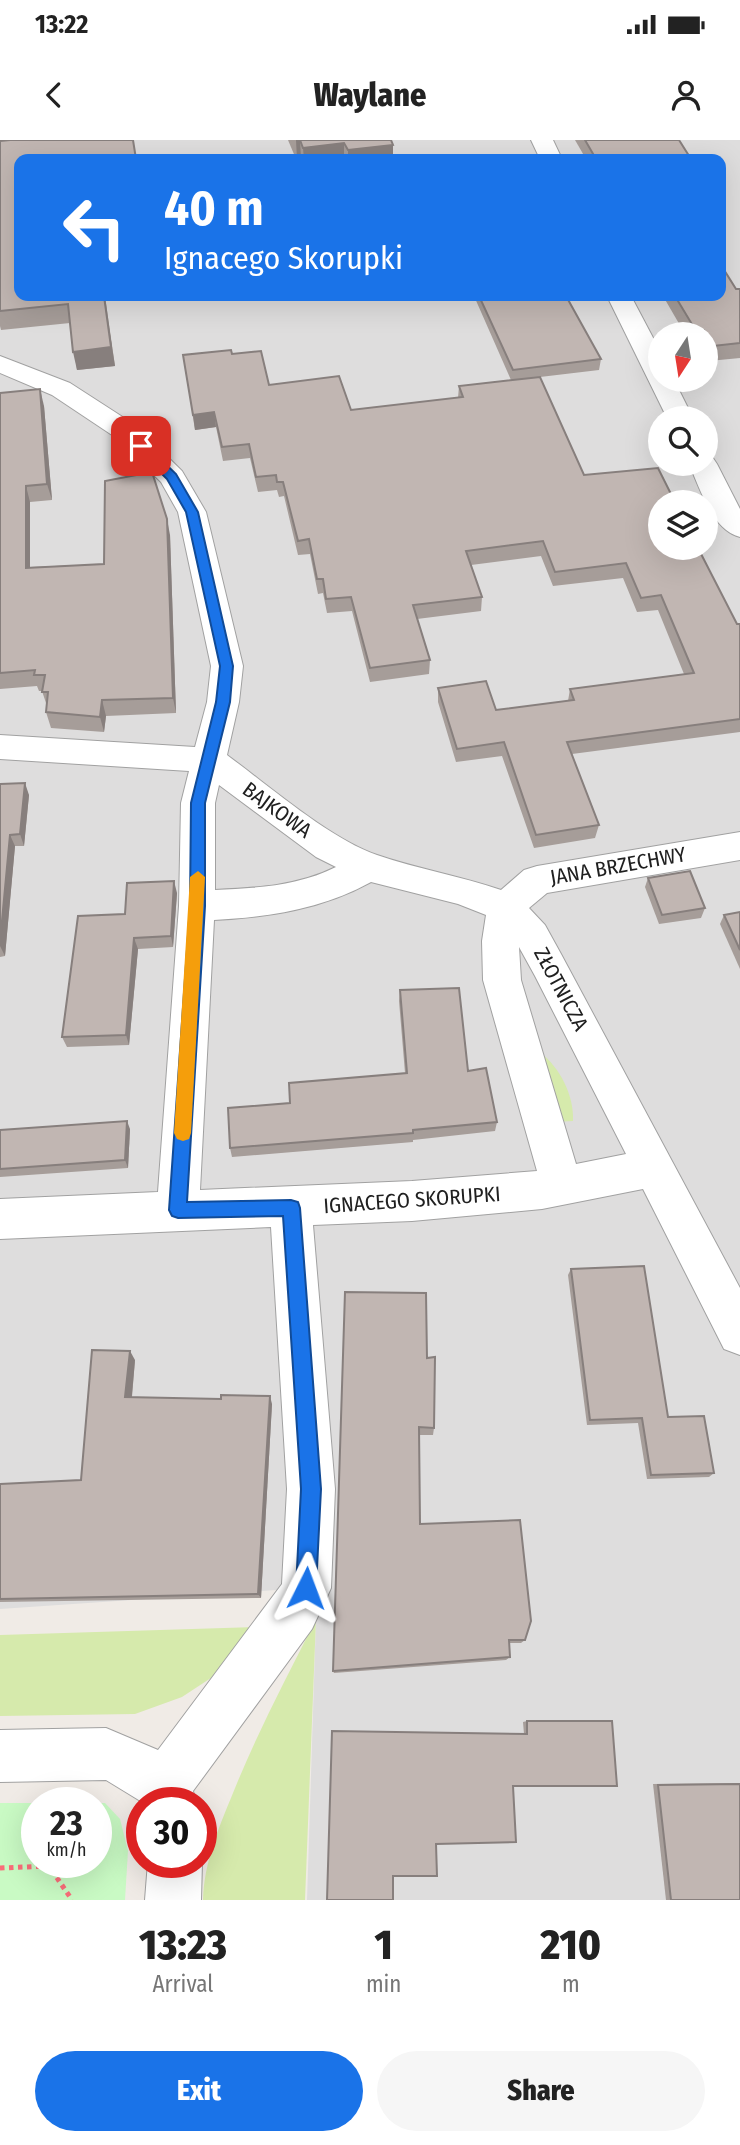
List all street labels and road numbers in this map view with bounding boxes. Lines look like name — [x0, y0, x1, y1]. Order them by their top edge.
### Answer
street label: BAJKOWA — [237, 776, 317, 844]
street label: JANA BRZECHWY — [548, 841, 688, 891]
street label: ZŁOTNICZA — [528, 943, 594, 1035]
street label: IGNACEGO SKORUPKI — [323, 1181, 501, 1219]

